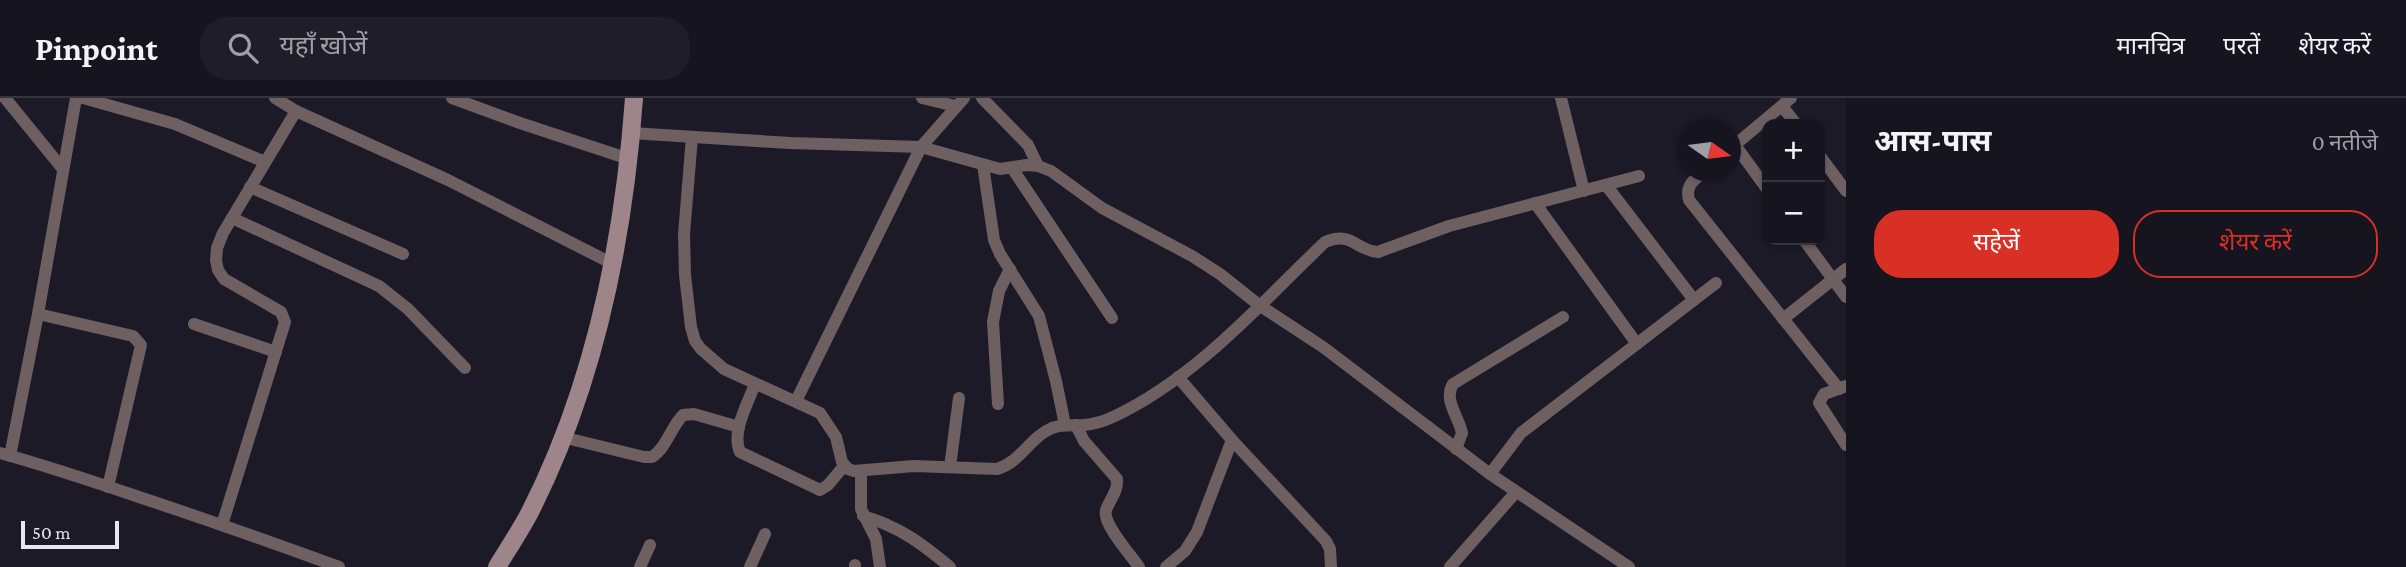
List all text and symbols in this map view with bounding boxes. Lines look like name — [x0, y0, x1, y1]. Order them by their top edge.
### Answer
search box — [200, 17, 690, 80]
icon: search — [224, 29, 262, 67]
text: Pinpoint — [35, 30, 158, 67]
text: यहाँ खोजें — [280, 31, 367, 60]
text: मानचित्र — [2116, 32, 2185, 59]
text: परतें — [2223, 32, 2260, 59]
text: शेयर करें — [2298, 32, 2371, 59]
north arrow — [1678, 119, 1741, 182]
map controls — [1762, 119, 1825, 245]
button: + — [1762, 119, 1825, 182]
text: आस-पास — [1874, 124, 1991, 157]
text: 0 नतीजे — [2312, 129, 2378, 155]
button: − — [1762, 182, 1825, 245]
button: सहेजें — [1874, 210, 2119, 278]
button: शेयर करें — [2133, 210, 2378, 278]
scale bar — [21, 518, 119, 550]
text: 50 m — [32, 522, 71, 543]

